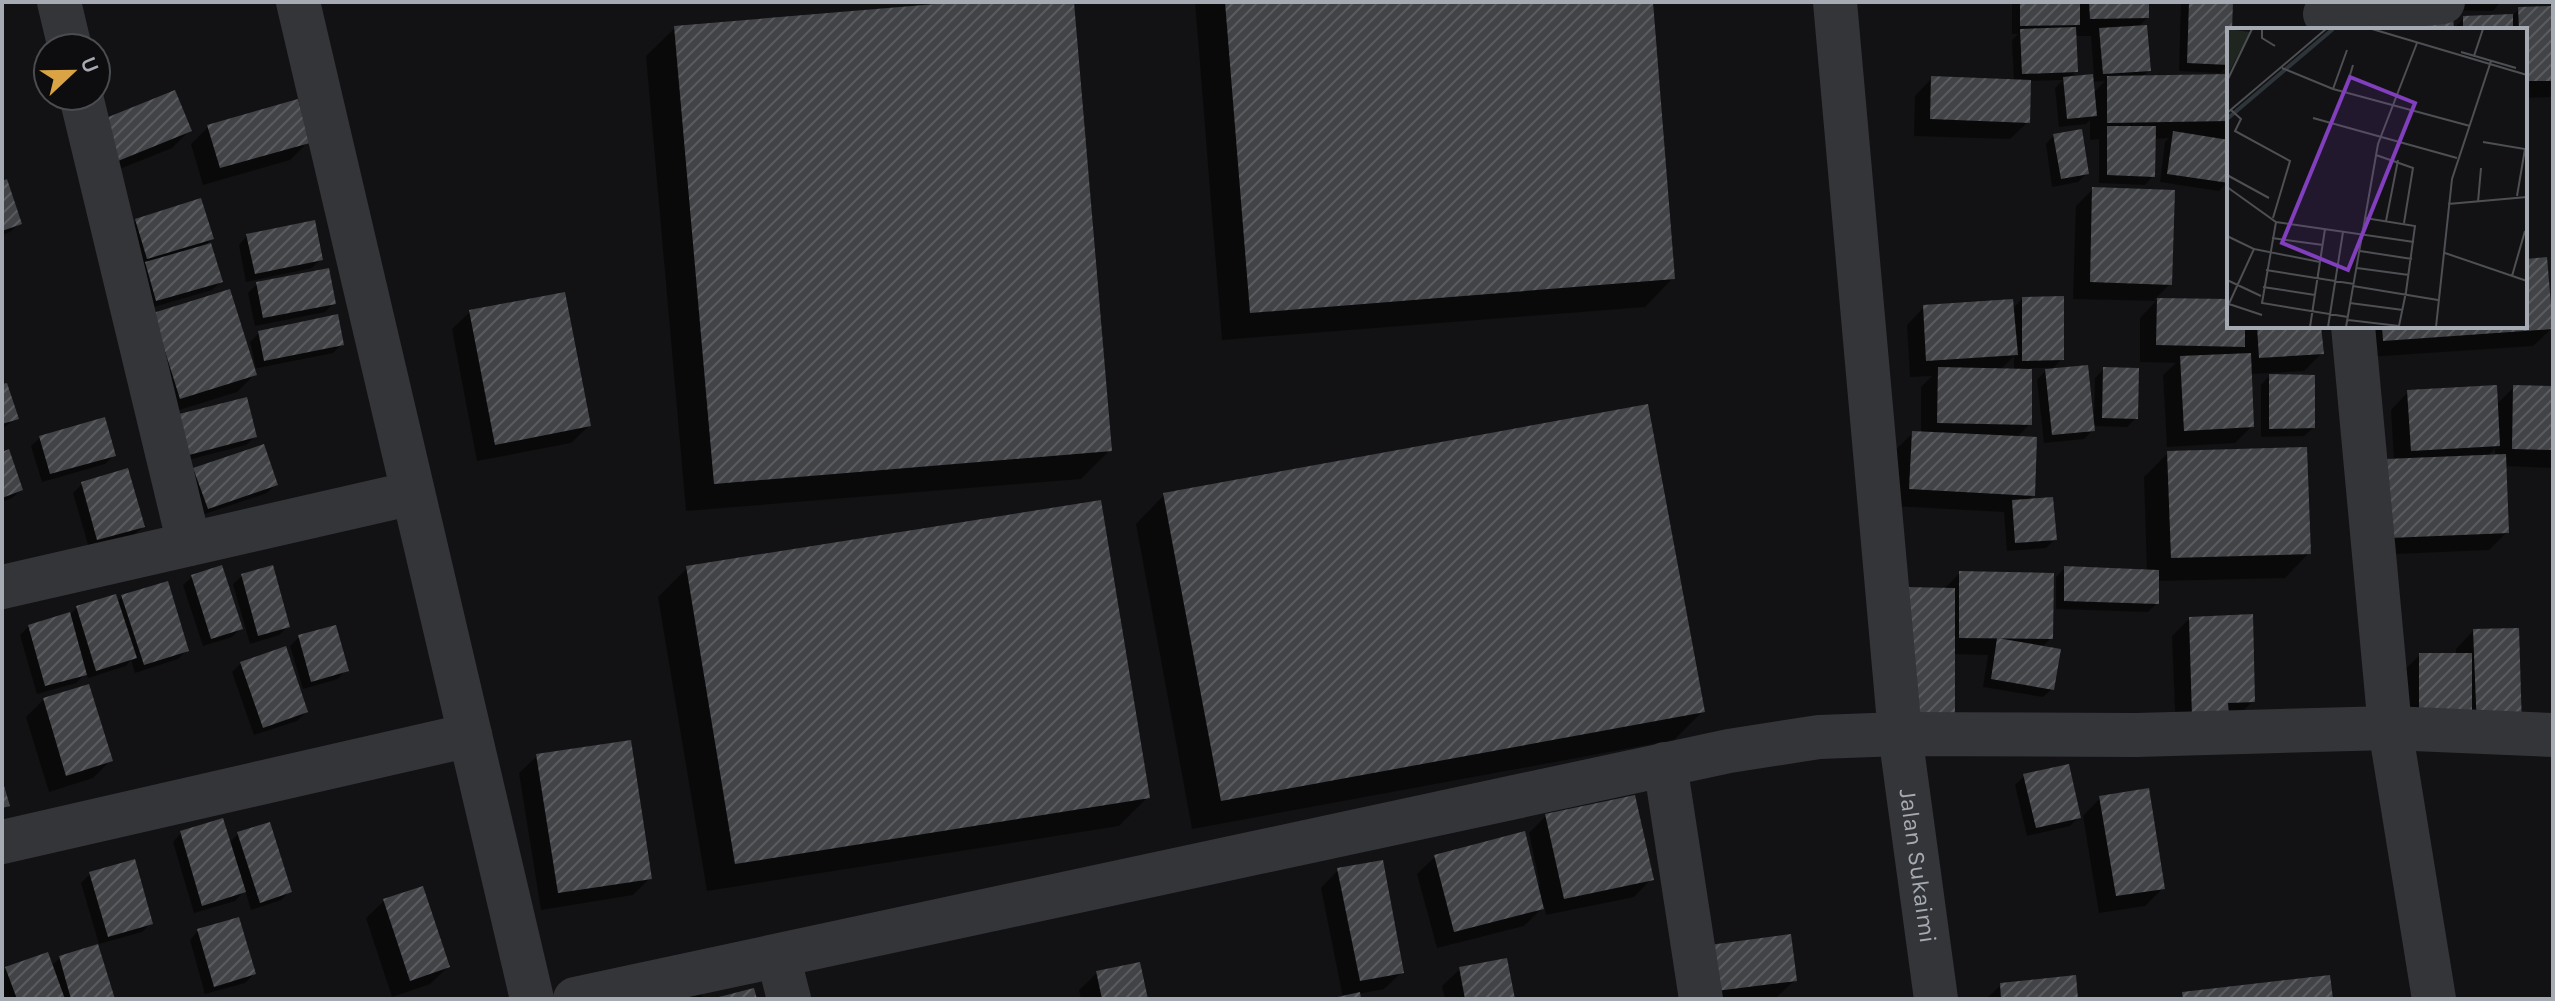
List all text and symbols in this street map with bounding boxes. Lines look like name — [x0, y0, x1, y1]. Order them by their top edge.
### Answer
inset map — [2227, 28, 2527, 328]
north arrow — [32, 32, 112, 112]
text: U — [75, 53, 105, 77]
street label: Jalan Sukaimi — [1894, 787, 1942, 945]

